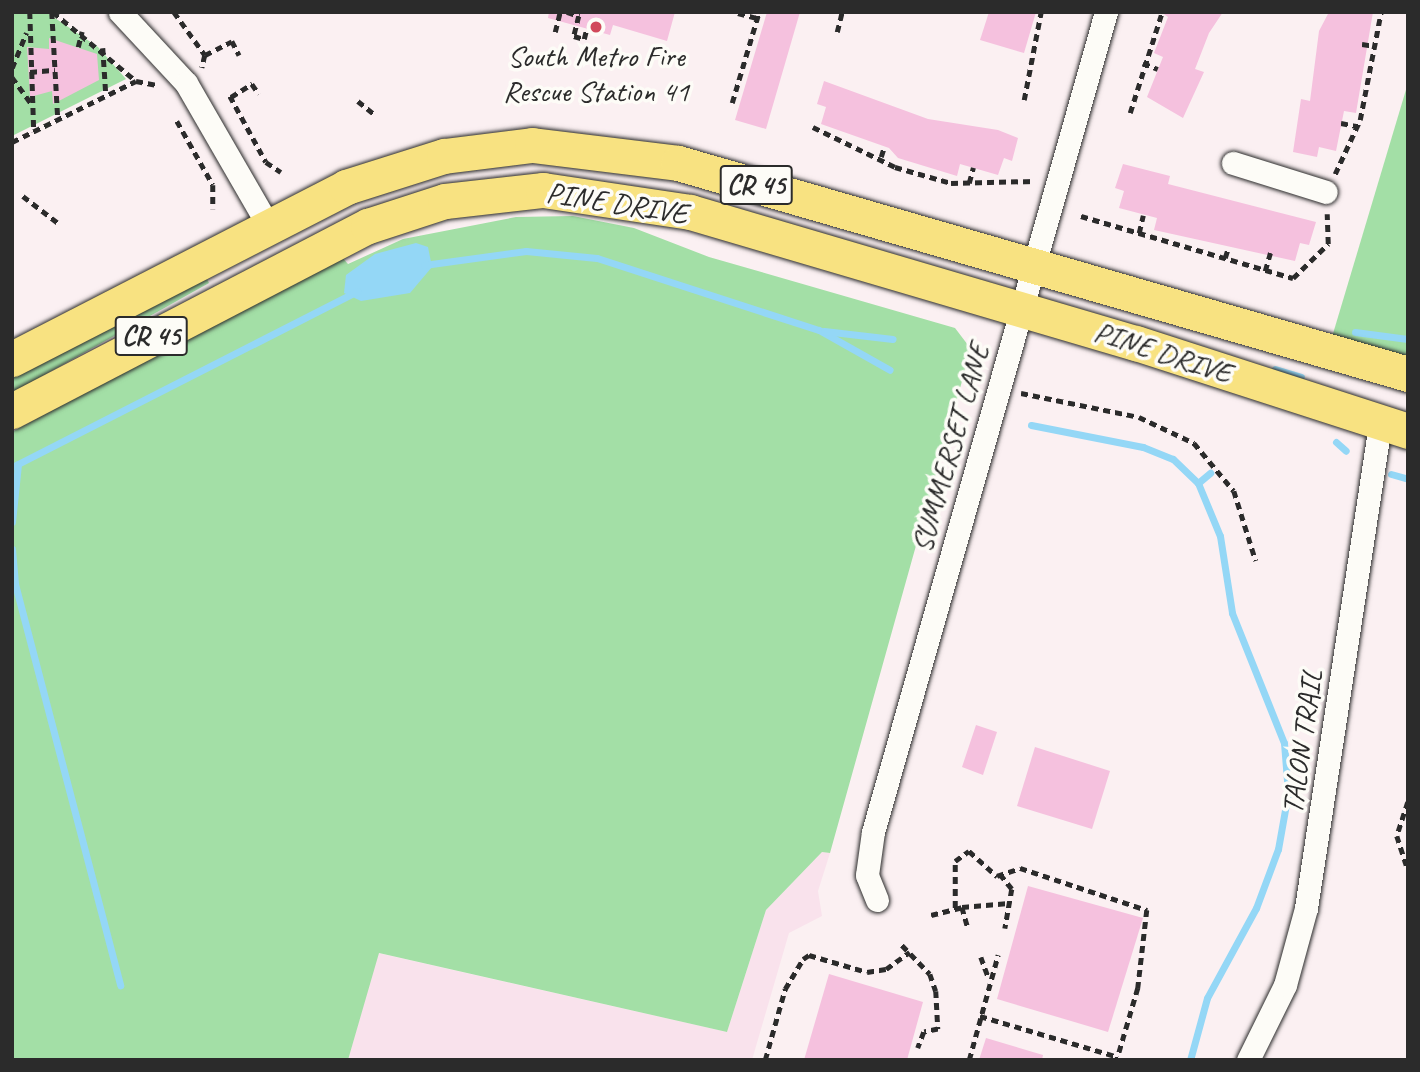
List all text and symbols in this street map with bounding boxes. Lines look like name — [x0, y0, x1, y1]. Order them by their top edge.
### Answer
marker: South Metro Fire Rescue Station 41 — [588, 19, 604, 35]
place label: South Metro Fire Rescue Station 41 — [503, 38, 689, 108]
road number: CR 45 — [719, 160, 793, 210]
street label: PINE DRIVE — [544, 174, 690, 232]
road number: CR 45 — [114, 312, 188, 360]
street label: PINE DRIVE — [1090, 313, 1236, 391]
street label: SUMMERSET LANE — [903, 340, 997, 556]
street label: TALON TRAIL — [1274, 667, 1330, 817]

